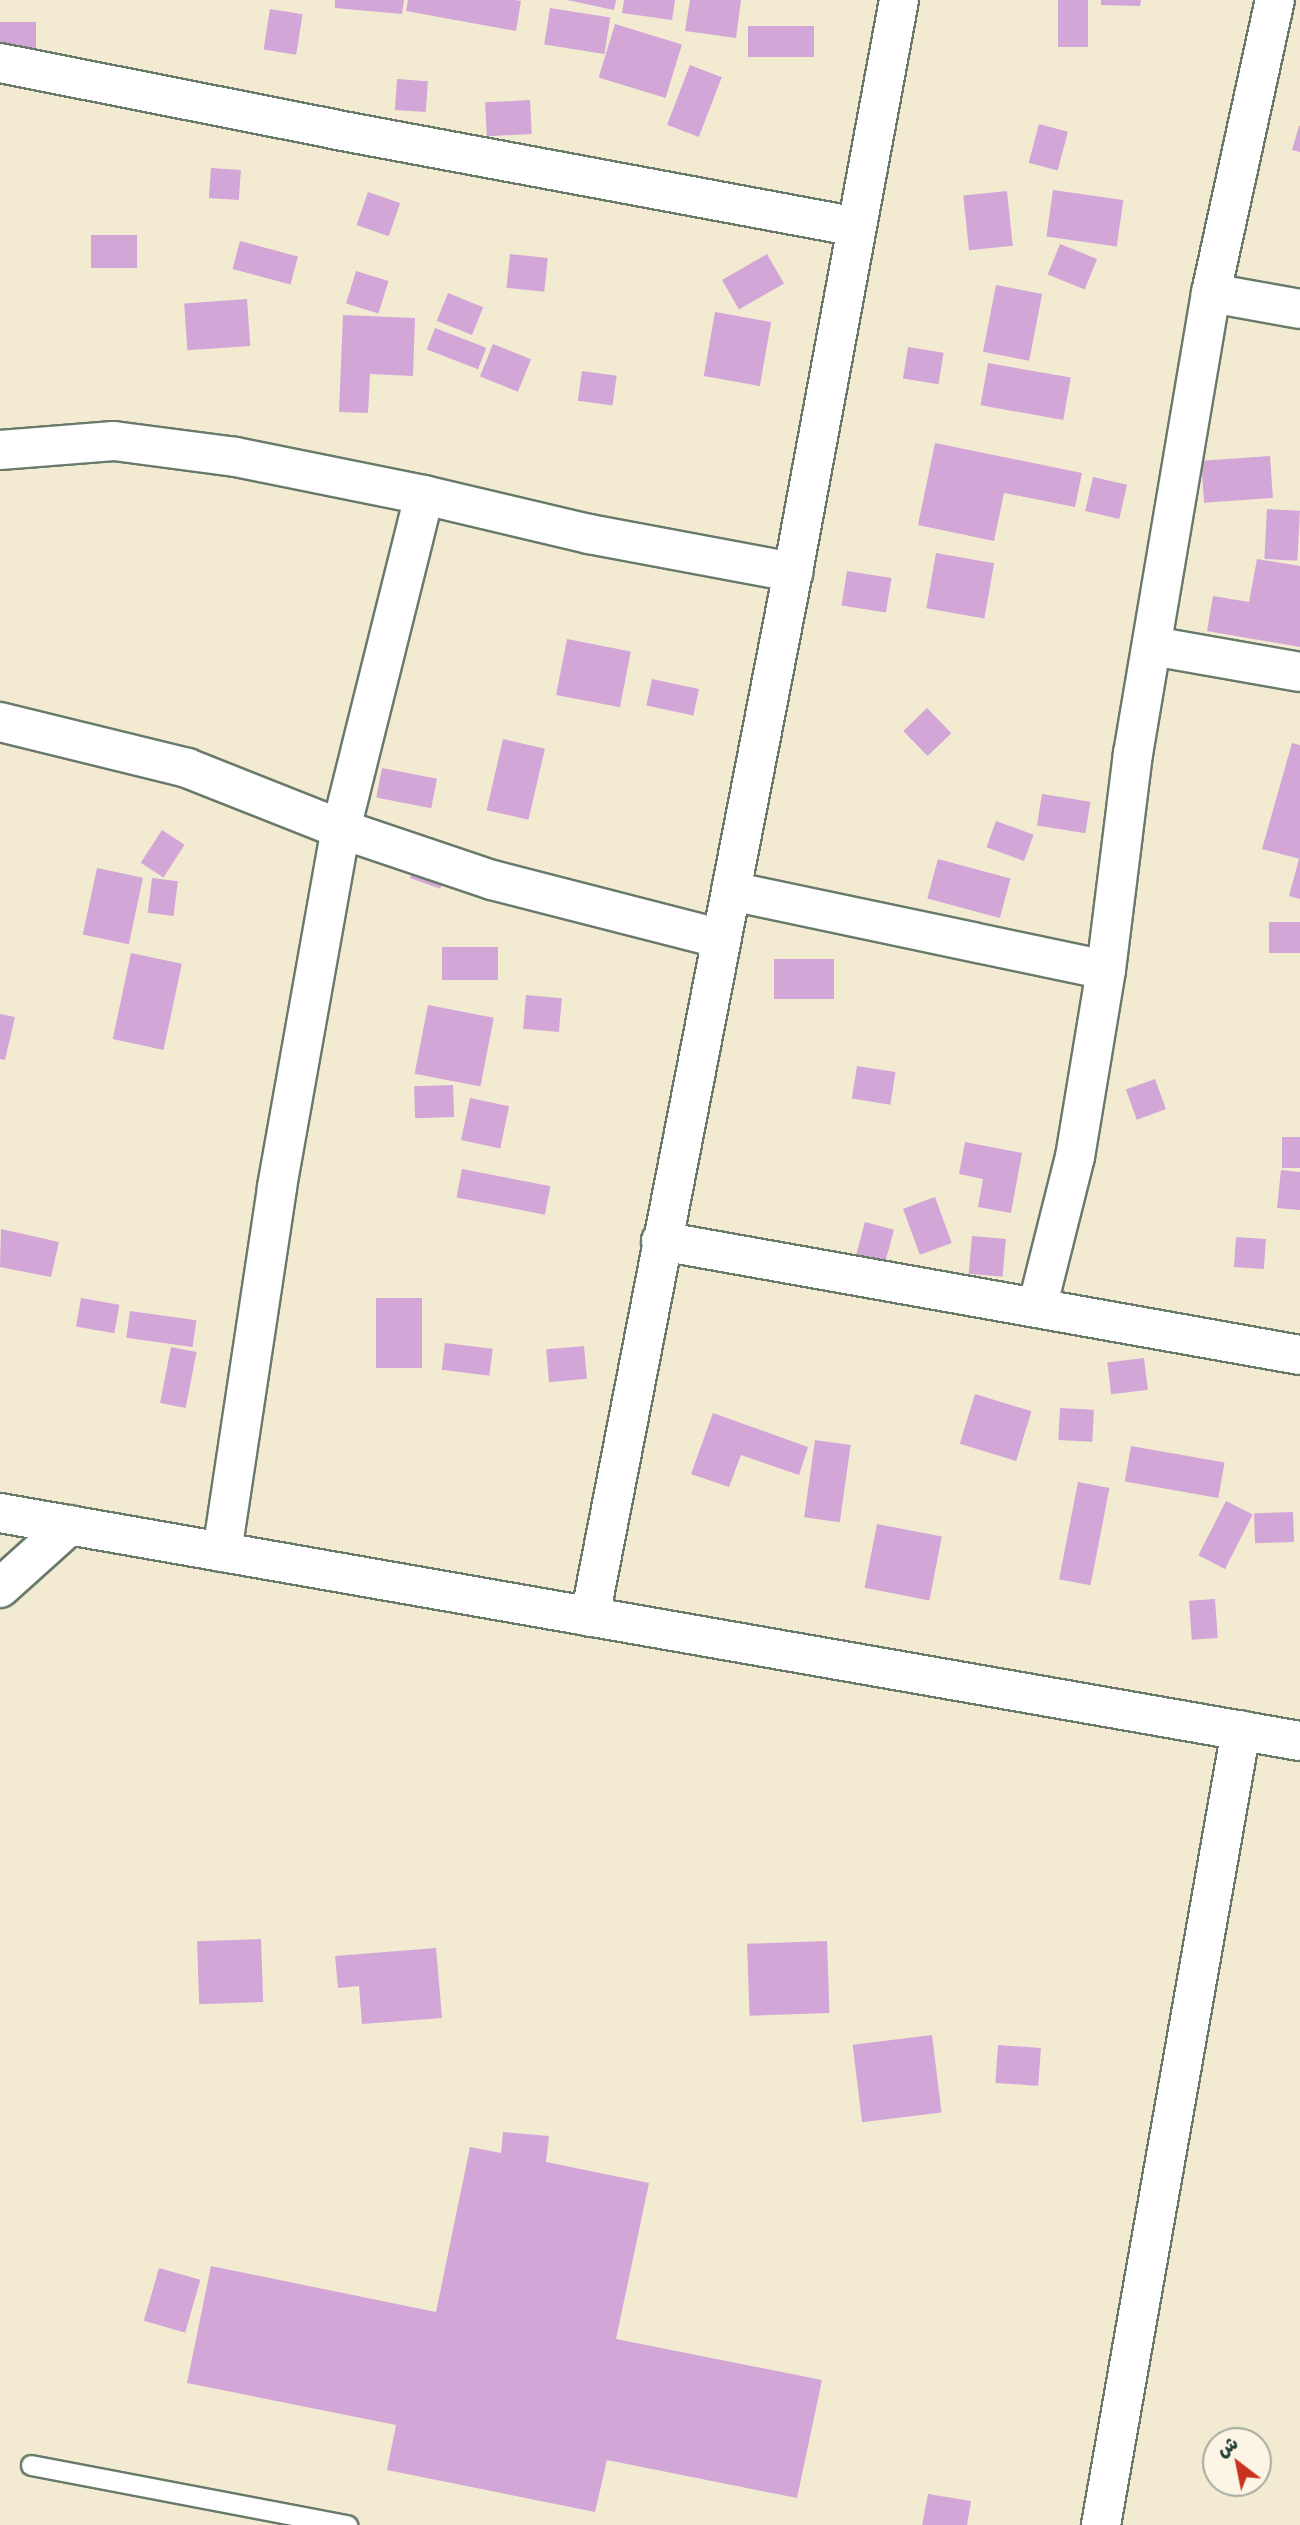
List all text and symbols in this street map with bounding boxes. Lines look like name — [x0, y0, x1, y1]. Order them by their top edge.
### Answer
north arrow — [1202, 2427, 1272, 2497]
text: ش — [1211, 2429, 1243, 2462]

